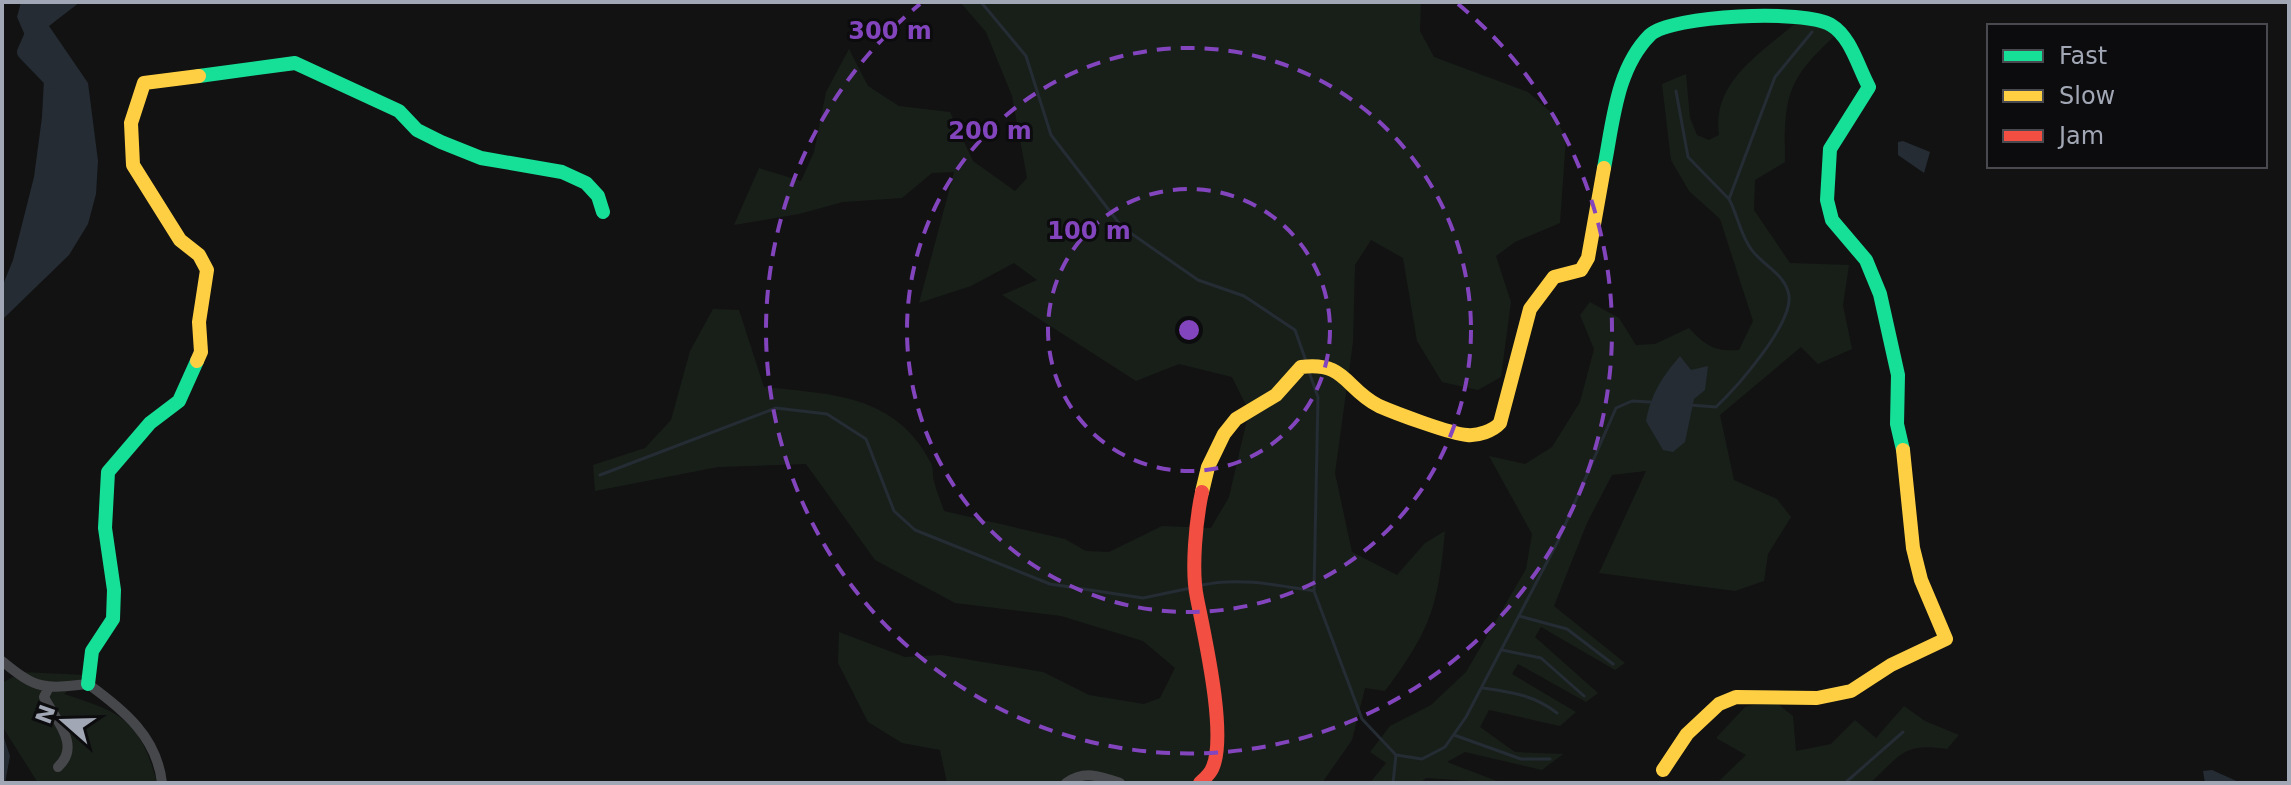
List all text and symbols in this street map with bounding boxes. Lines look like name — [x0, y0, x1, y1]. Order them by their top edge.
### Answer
text: 300 m — [848, 17, 932, 45]
legend — [1987, 24, 2267, 168]
text: Fast — [2059, 42, 2107, 70]
text: Slow — [2059, 82, 2115, 110]
text: 200 m — [948, 117, 1032, 145]
text: Jam — [2057, 122, 2104, 150]
text: 100 m — [1047, 217, 1131, 245]
centre of rings — [1175, 316, 1203, 344]
north arrow — [24, 681, 104, 761]
text: N — [31, 701, 61, 727]

